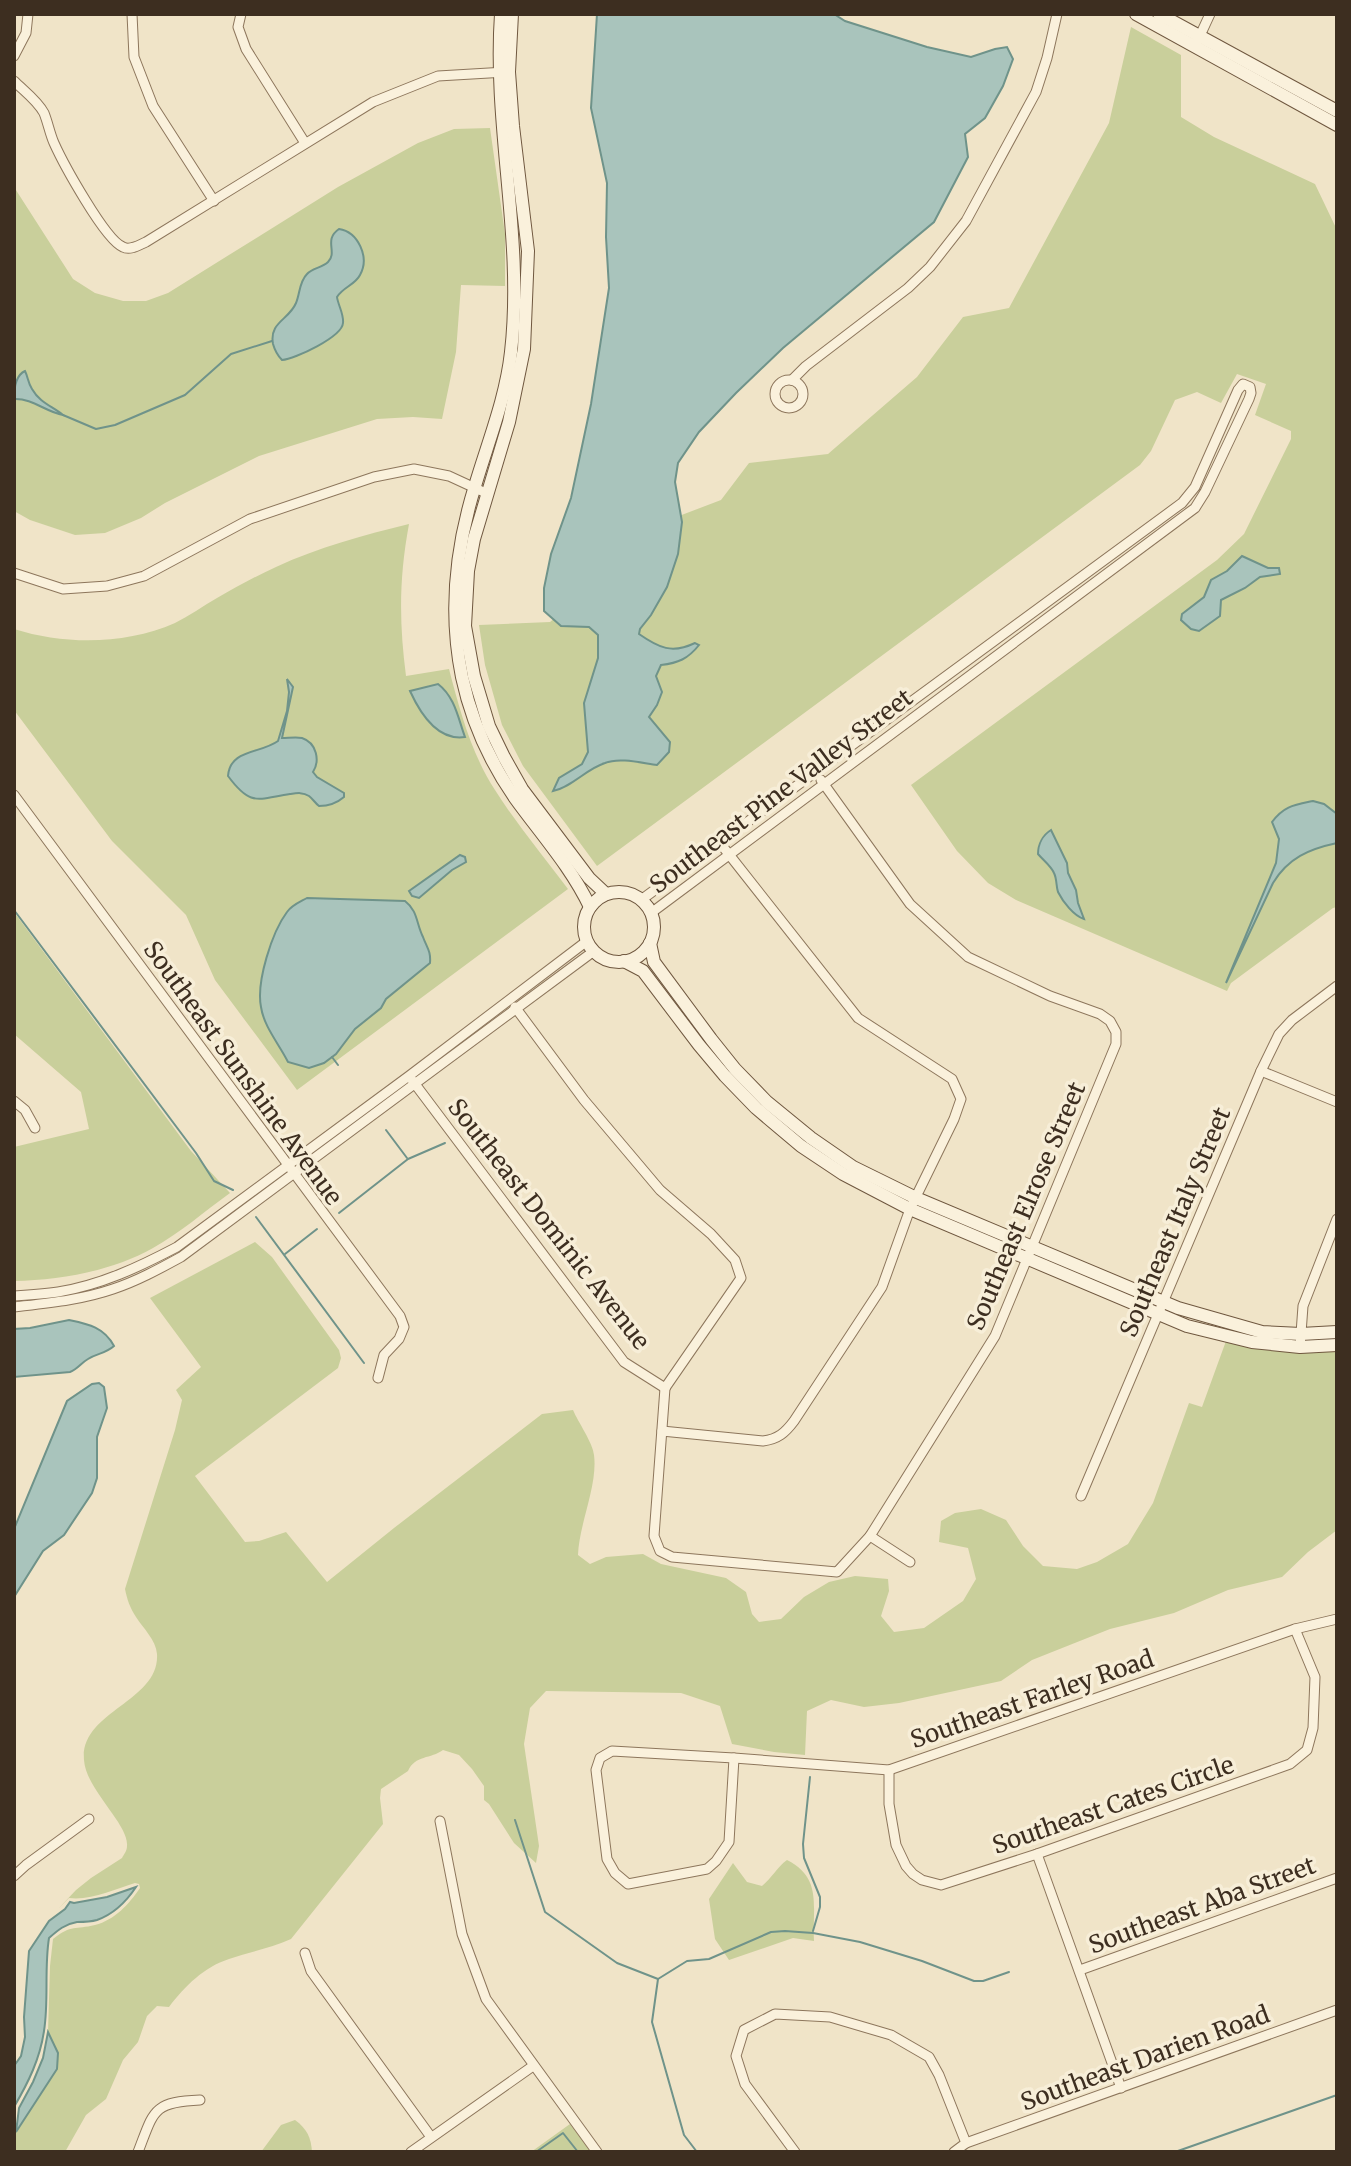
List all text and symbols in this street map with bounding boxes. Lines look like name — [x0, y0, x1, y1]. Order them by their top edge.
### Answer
street label: Southeast Pine Valley Street — [643, 682, 919, 900]
street label: Southeast Sunshine Avenue — [137, 935, 349, 1211]
street label: Southeast Elrose Street — [960, 1077, 1093, 1335]
street label: Southeast Dominic Avenue — [441, 1092, 657, 1356]
street label: Southeast Italy Street — [1113, 1102, 1238, 1342]
street label: Southeast Farley Road — [906, 1643, 1158, 1755]
street label: Southeast Cates Circle — [988, 1749, 1238, 1861]
street label: Southeast Aba Street — [1084, 1849, 1320, 1960]
street label: Southeast Darien Road — [1016, 1999, 1274, 2117]

